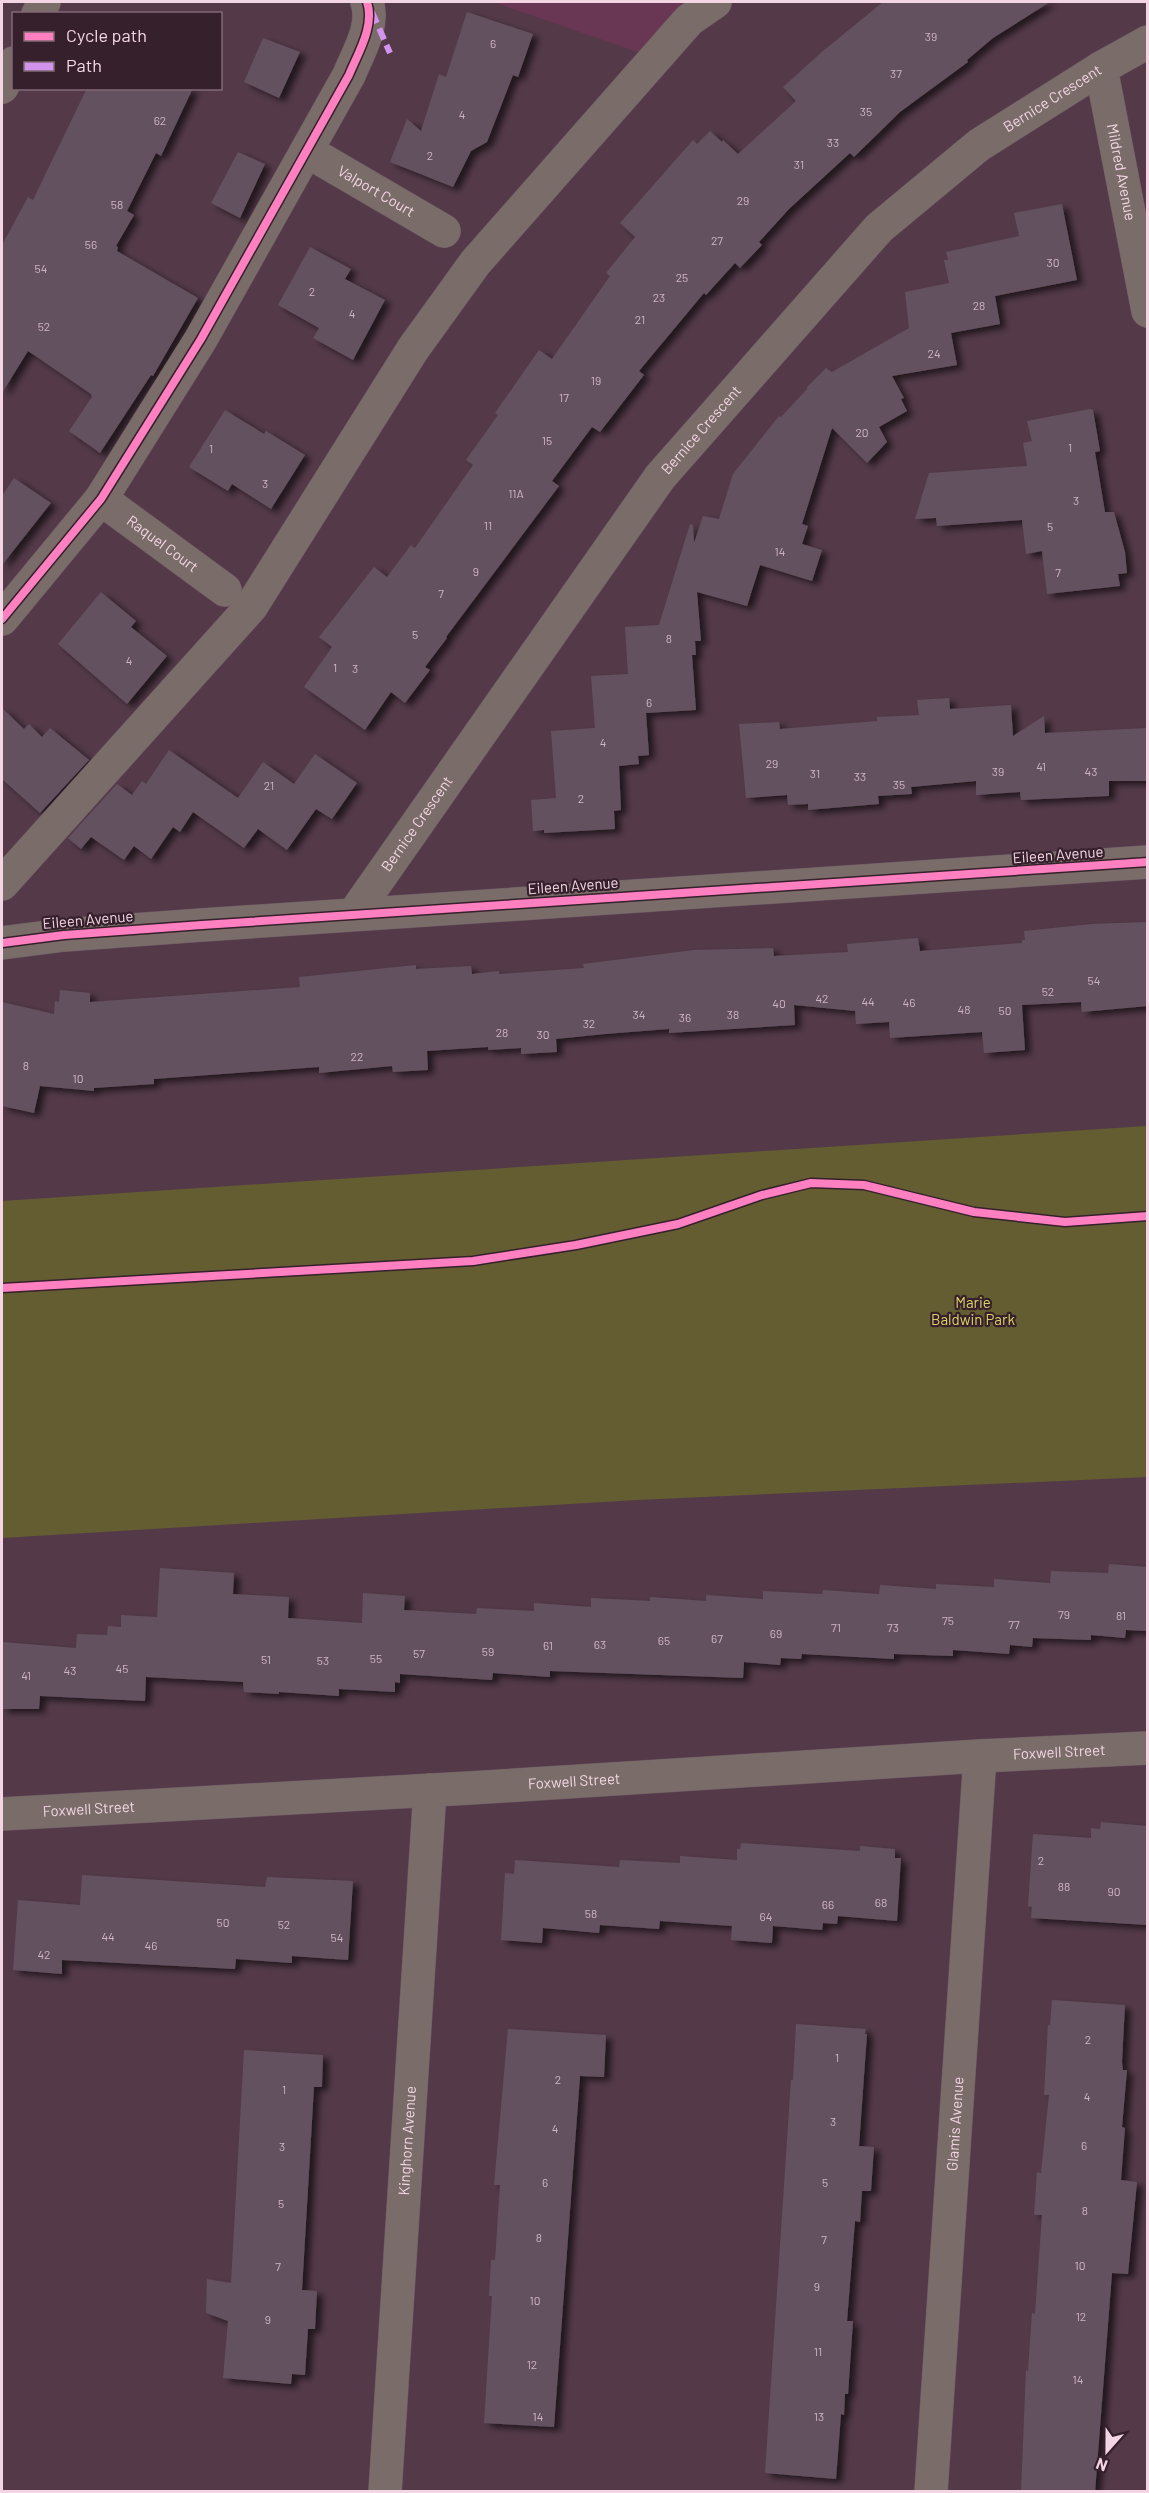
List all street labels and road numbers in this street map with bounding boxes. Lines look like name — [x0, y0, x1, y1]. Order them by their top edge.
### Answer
street label: Bernice Crescent — [1000, 60, 1104, 135]
street label: Mildred Avenue — [1104, 122, 1140, 222]
street label: Valport Court — [335, 161, 418, 220]
street label: Bernice Crescent — [657, 381, 744, 478]
street label: Raquel Court — [124, 511, 202, 575]
street label: Bernice Crescent — [377, 772, 456, 875]
street label: Eileen Avenue — [1012, 842, 1104, 866]
street label: Eileen Avenue — [527, 873, 619, 897]
street label: Eileen Avenue — [42, 906, 134, 932]
street label: Foxwell Street — [1012, 1740, 1106, 1762]
street label: Foxwell Street — [527, 1769, 621, 1792]
street label: Foxwell Street — [42, 1797, 136, 1820]
street label: Glamis Avenue — [942, 2076, 967, 2171]
street label: Kinghorn Avenue — [394, 2085, 419, 2196]

